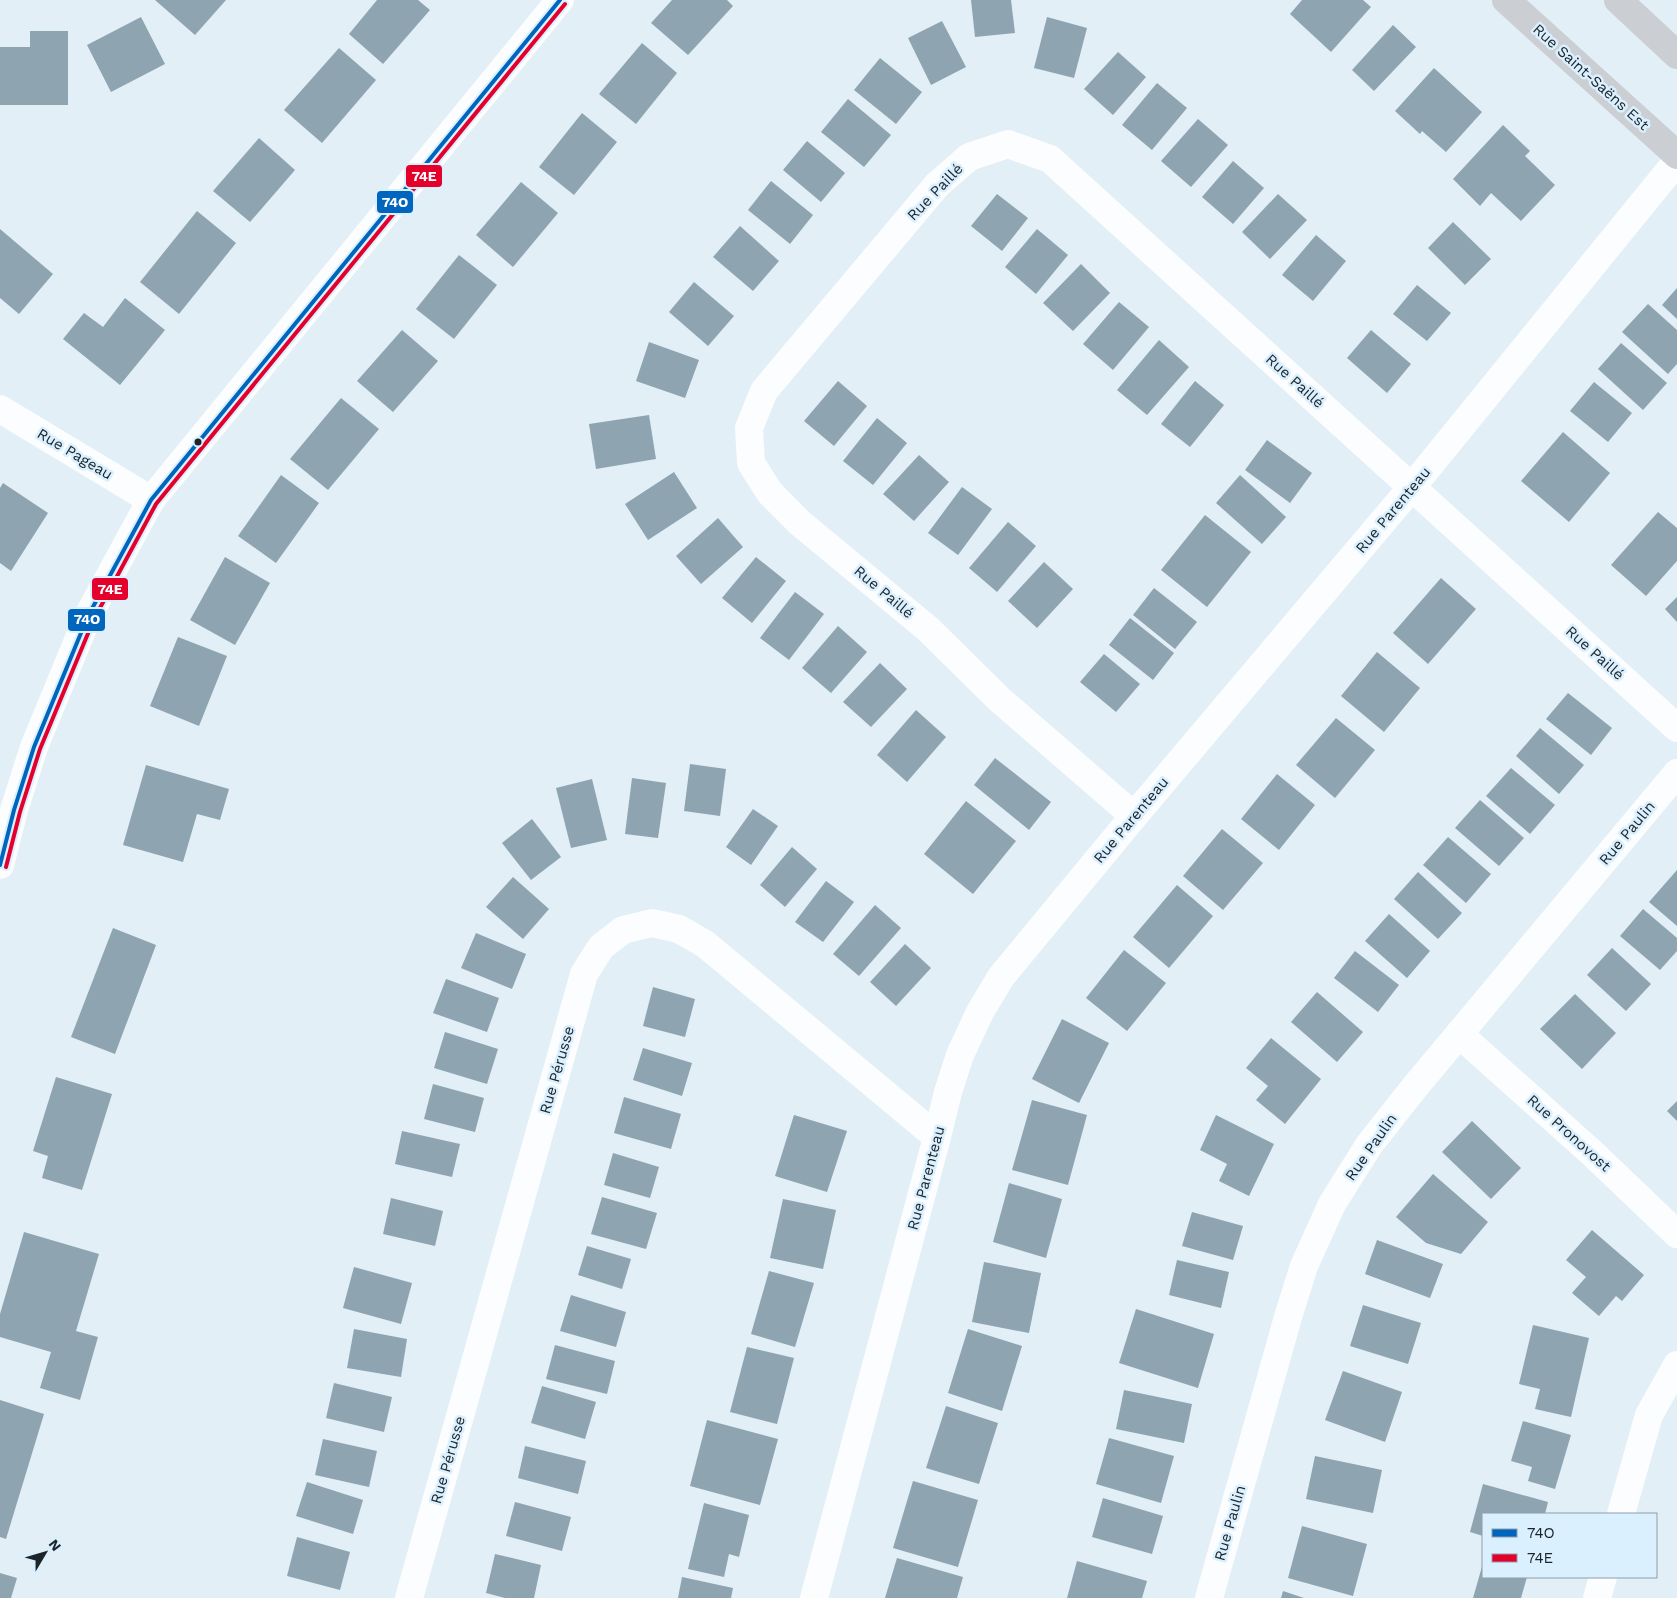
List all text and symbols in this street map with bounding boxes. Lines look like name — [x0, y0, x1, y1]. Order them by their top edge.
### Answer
street label: Rue Saint-Saëns Est — [1529, 20, 1653, 134]
street label: Rue Paillé — [903, 160, 967, 224]
line badge: 74E — [405, 164, 443, 188]
text: 74E — [411, 168, 437, 184]
line badge: 74O — [376, 190, 414, 214]
text: 74O — [382, 194, 408, 210]
street label: Rue Paillé — [1262, 350, 1328, 412]
street label: Rue Pageau — [34, 424, 116, 484]
unlabelled marker — [193, 437, 203, 447]
street label: Rue Parenteau — [1352, 463, 1434, 557]
street label: Rue Paillé — [851, 562, 917, 622]
line badge: 74E — [91, 577, 129, 601]
text: 74E — [97, 581, 123, 597]
line badge: 74O — [67, 608, 106, 632]
text: 74O — [74, 611, 100, 627]
street label: Rue Paillé — [1562, 622, 1628, 684]
street label: Rue Parenteau — [1090, 773, 1172, 867]
street label: Rue Paulin — [1595, 797, 1659, 869]
street label: Rue Pérusse — [536, 1024, 578, 1116]
street label: Rue Pronovost — [1524, 1091, 1615, 1176]
street label: Rue Paulin — [1341, 1110, 1401, 1184]
street label: Rue Parenteau — [903, 1124, 949, 1232]
street label: Rue Pérusse — [427, 1414, 469, 1506]
street label: Rue Paulin — [1211, 1483, 1249, 1563]
legend — [1482, 1513, 1657, 1578]
text: 74O — [1527, 1524, 1555, 1542]
north arrow — [20, 1528, 70, 1578]
text: N — [46, 1536, 65, 1554]
text: 74E — [1527, 1549, 1553, 1567]

